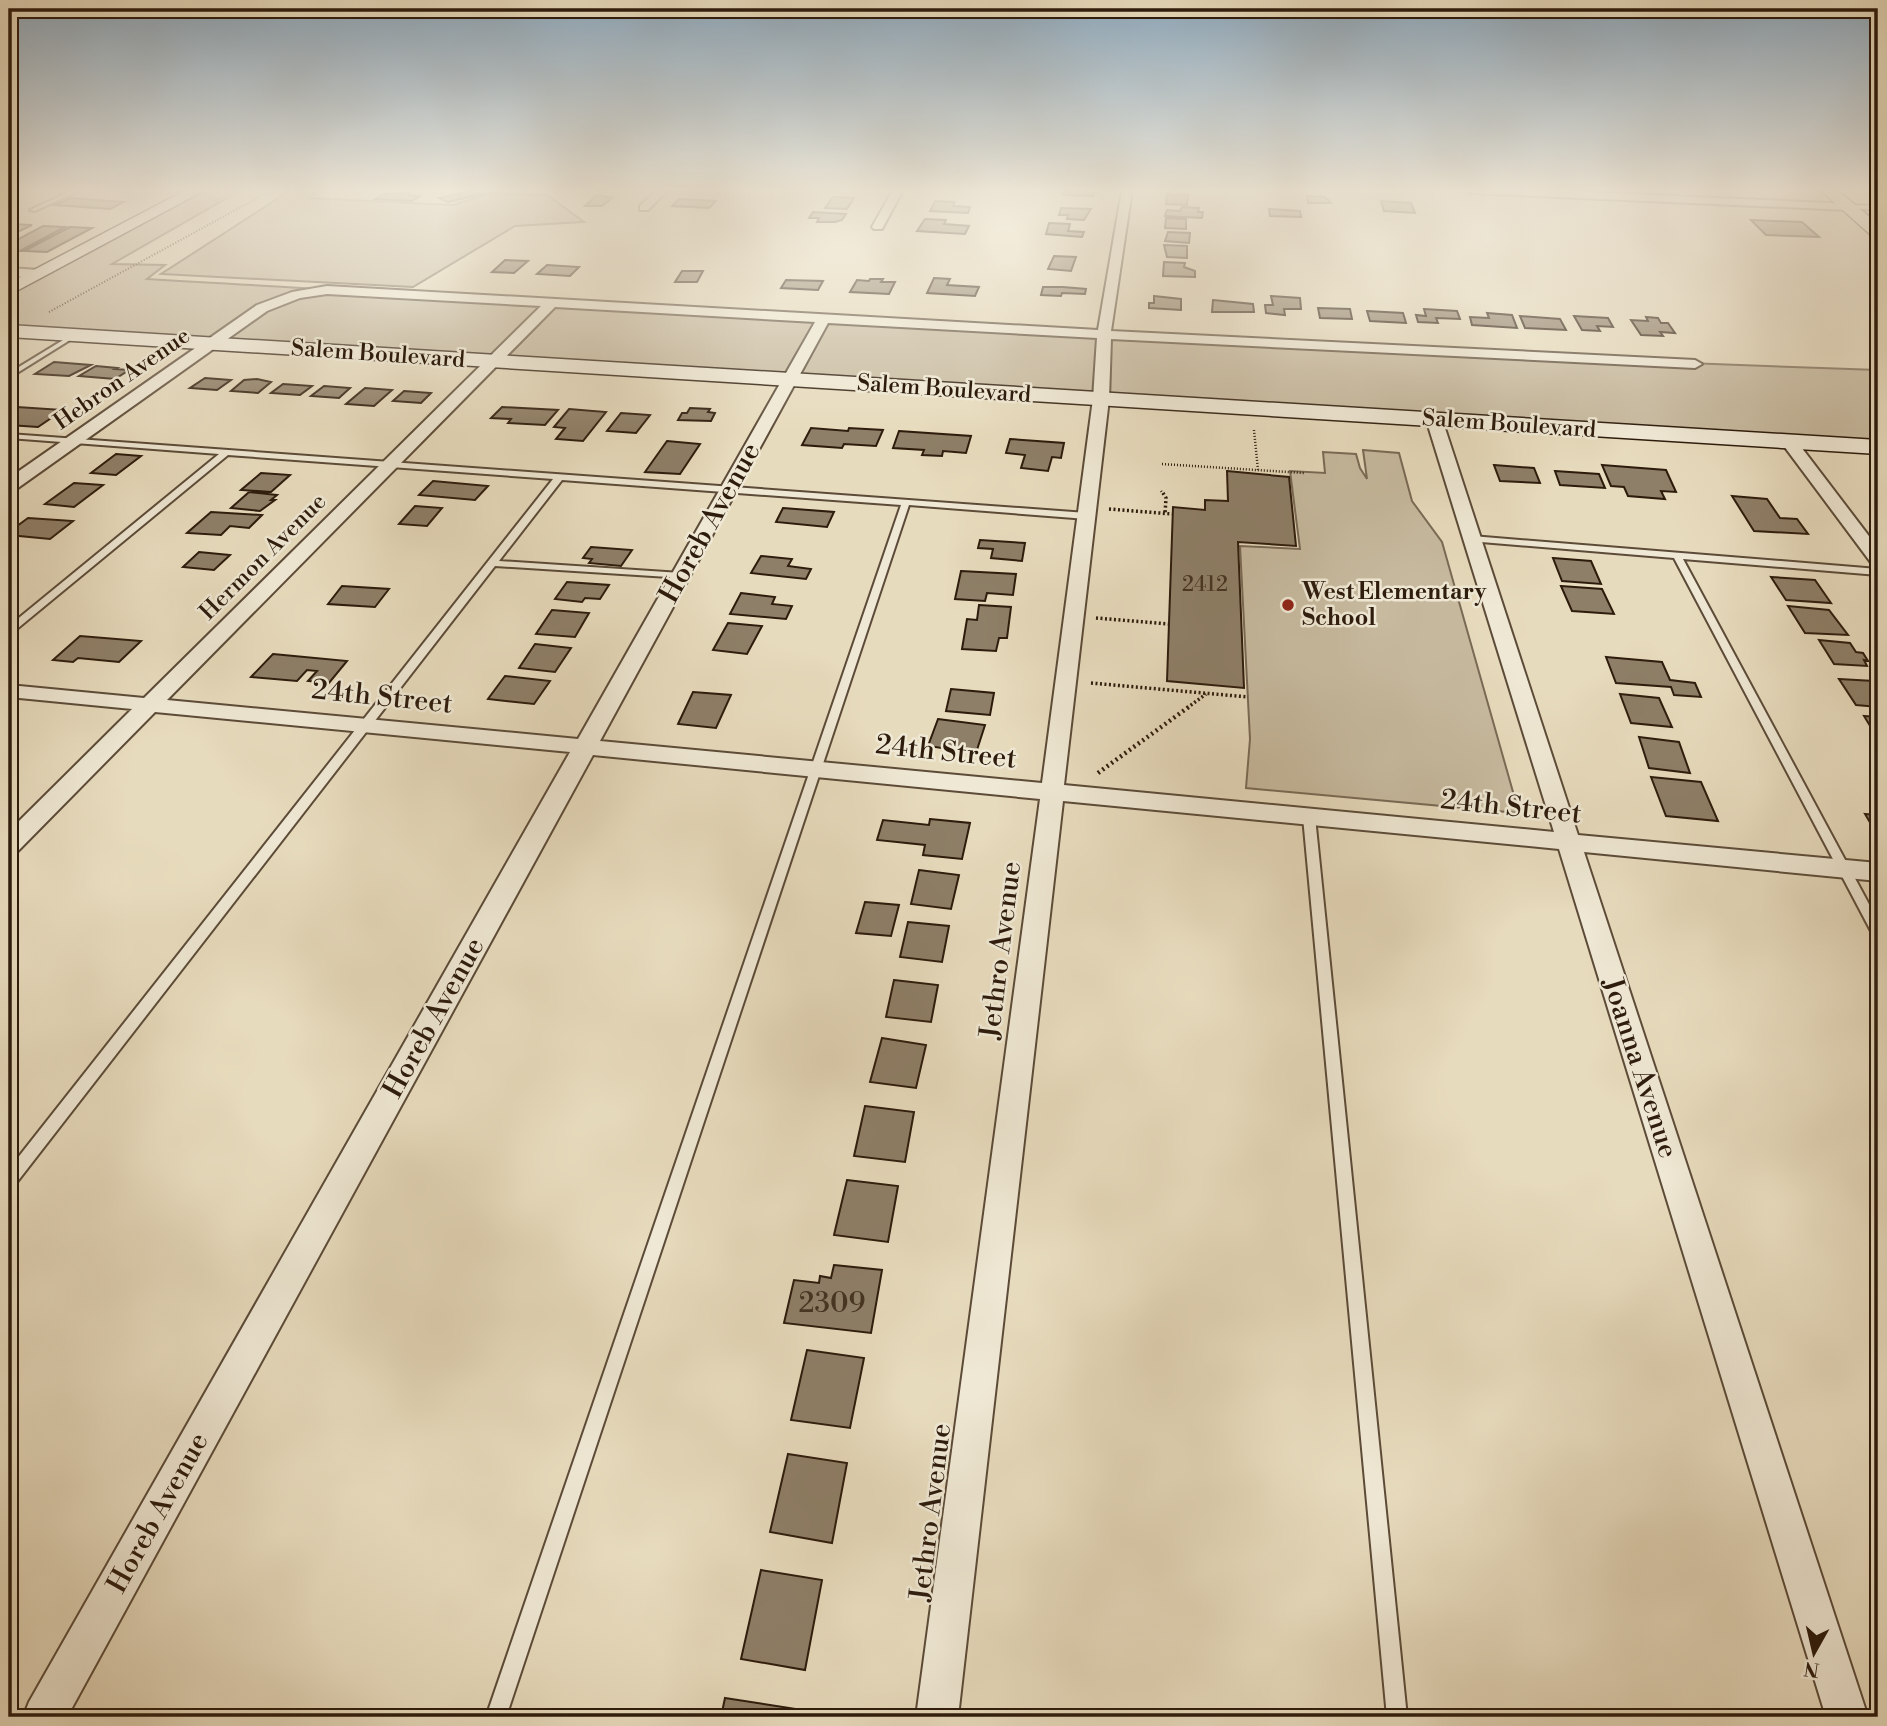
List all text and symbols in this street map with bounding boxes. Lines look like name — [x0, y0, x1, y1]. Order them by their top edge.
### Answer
street label: Hebron Avenue — [48, 322, 196, 436]
street label: Salem Boulevard — [290, 334, 466, 374]
street label: Salem Boulevard — [856, 369, 1032, 409]
street label: Salem Boulevard — [1421, 404, 1597, 444]
street label: Horeb Avenue — [651, 437, 769, 609]
street label: Hermon Avenue — [194, 488, 332, 626]
house number: 2412 — [1182, 572, 1228, 598]
place label: West Elementary School — [1301, 578, 1487, 632]
marker: West Elementary School — [1280, 597, 1296, 613]
street label: 24th Street — [310, 672, 454, 722]
street label: 24th Street — [874, 727, 1018, 777]
street label: 24th Street — [1439, 782, 1583, 832]
street label: Jethro Avenue — [973, 859, 1029, 1042]
street label: Horeb Avenue — [375, 932, 493, 1104]
street label: Joanna Avenue — [1594, 972, 1686, 1163]
house number: 2309 — [799, 1286, 865, 1321]
street label: Jethro Avenue — [903, 1421, 959, 1604]
street label: Horeb Avenue — [99, 1427, 217, 1599]
north arrow — [1778, 1618, 1848, 1688]
text: N — [1803, 1656, 1821, 1682]

